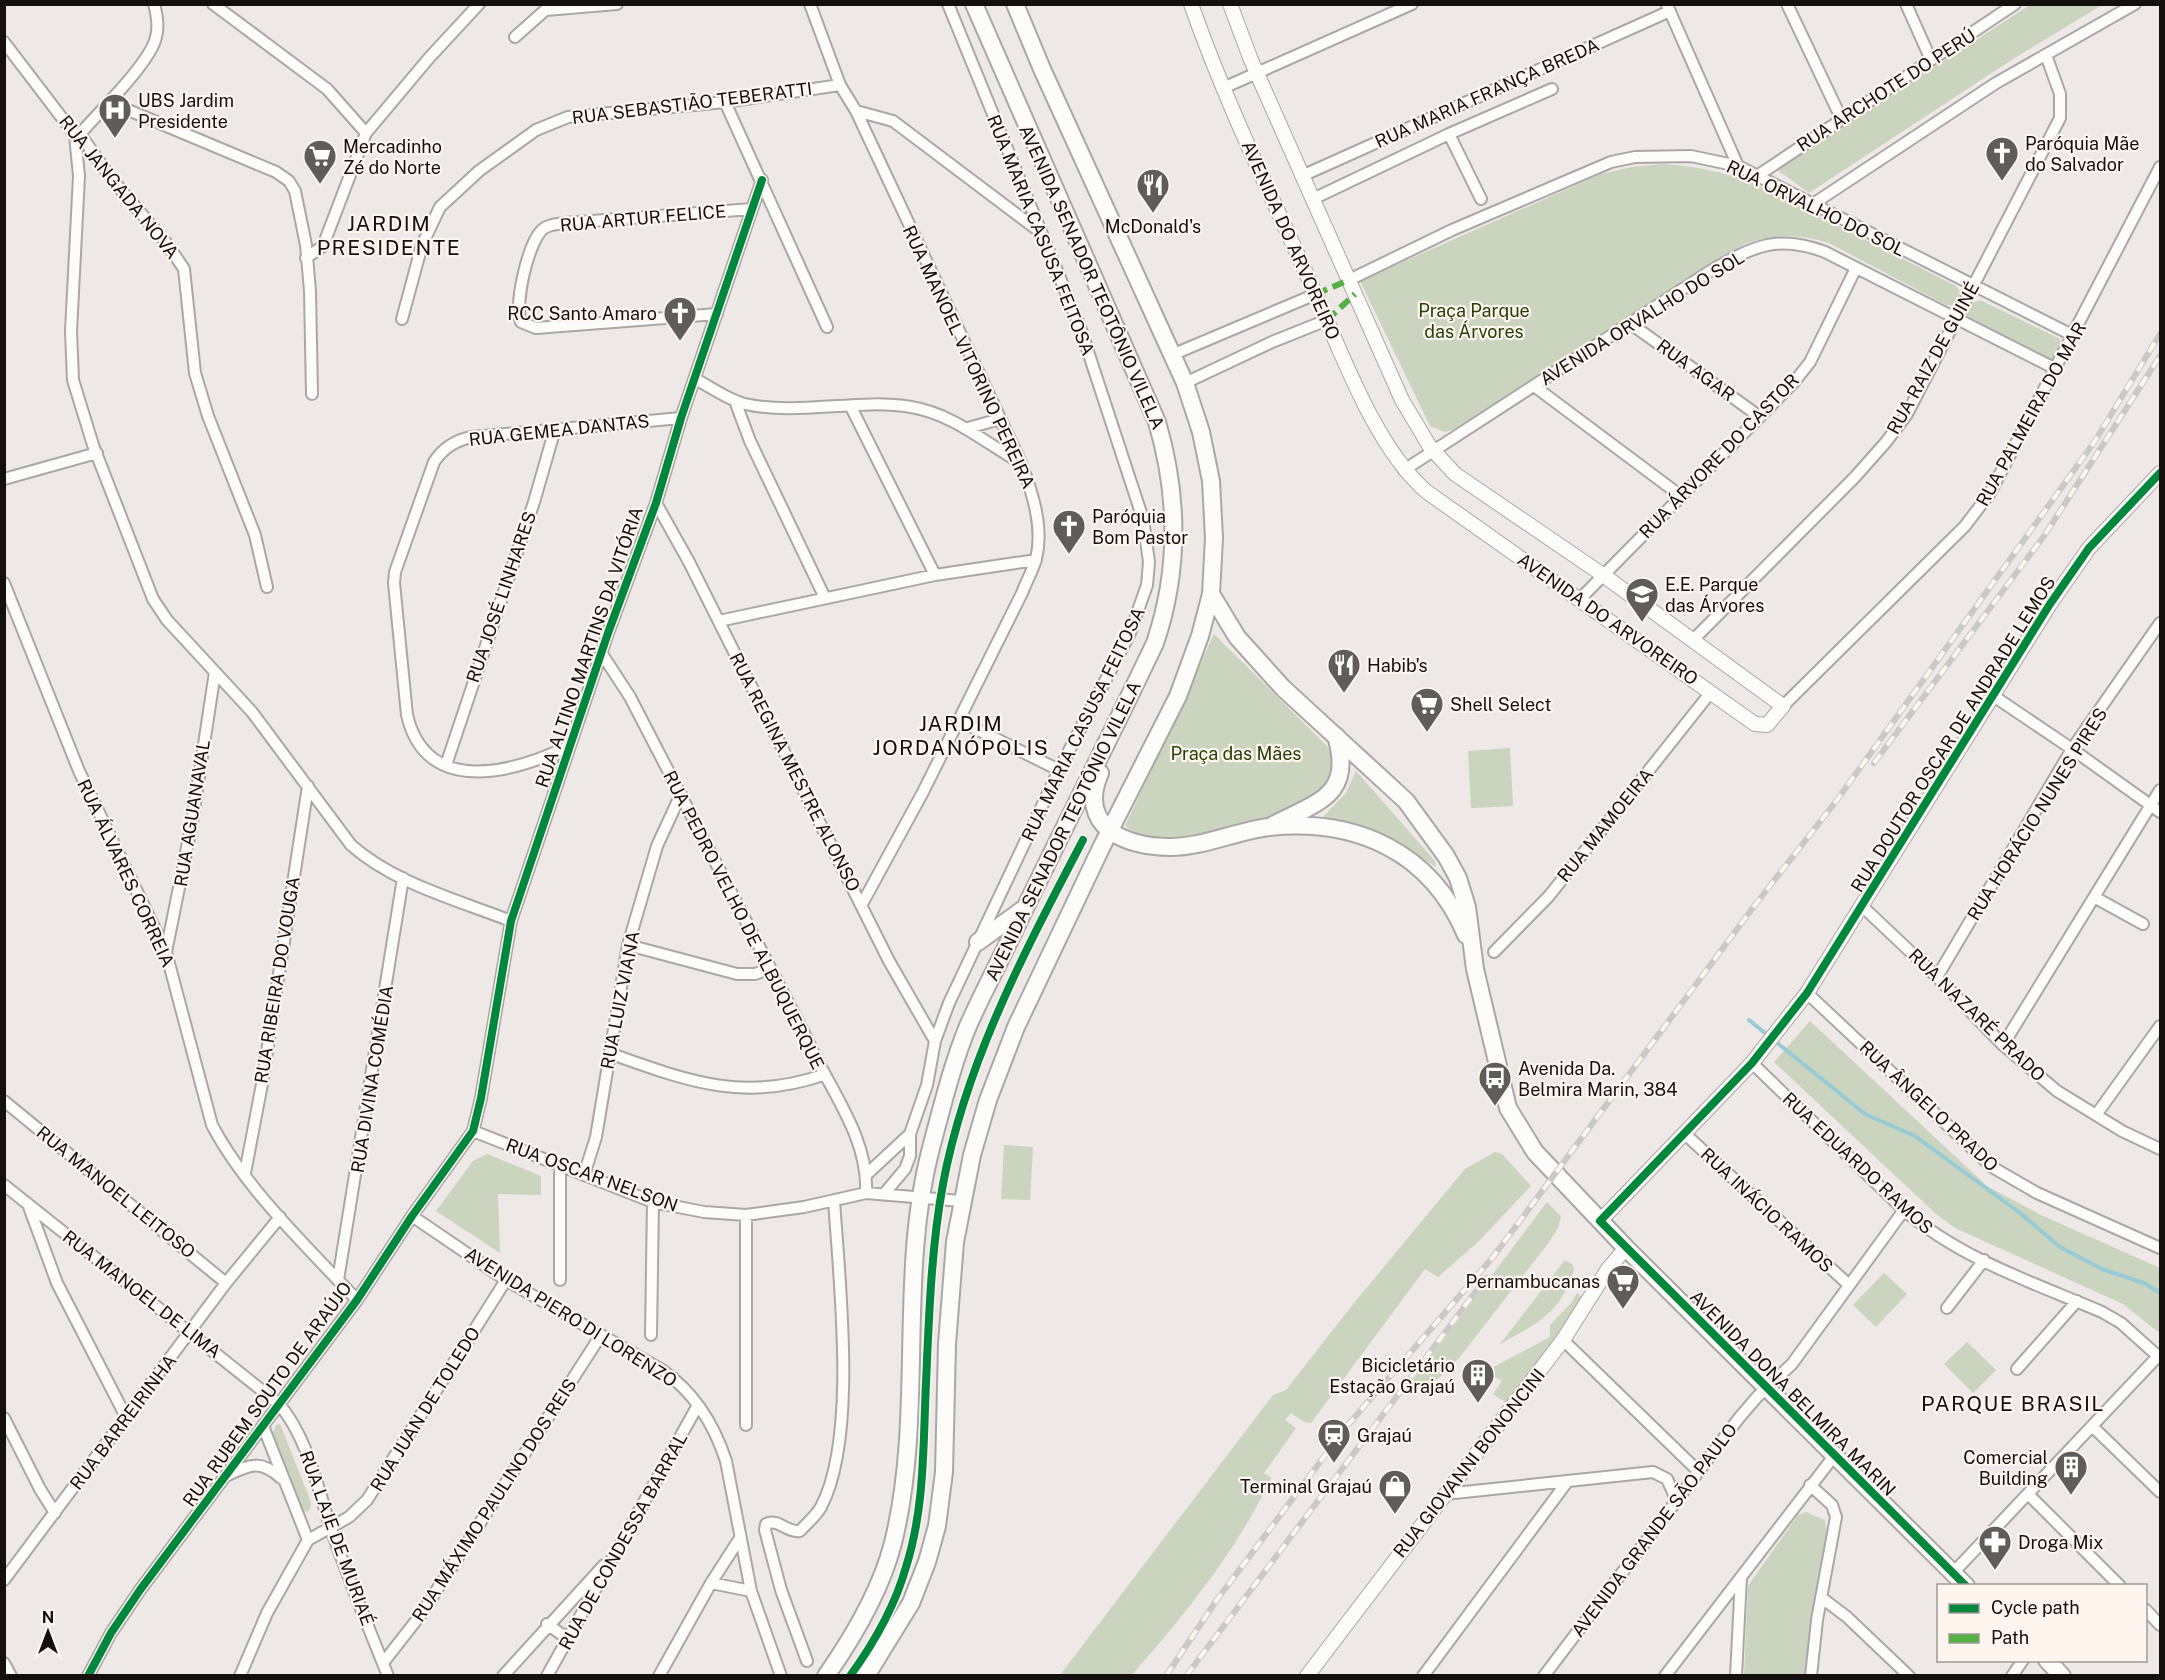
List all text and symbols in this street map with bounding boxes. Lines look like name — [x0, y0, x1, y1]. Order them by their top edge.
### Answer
street label: RUA ARCHOTE DO PERÚ — [1792, 23, 1979, 156]
street label: RUA MARIA FRANÇA BREDA — [1372, 34, 1603, 152]
street label: RUA SEBASTIÃO TEBERATTI — [571, 77, 813, 128]
place label: UBS Jardim Presidente — [138, 90, 234, 132]
hospital icon: UBS Jardim Presidente — [97, 92, 133, 139]
street label: RUA JANGADA NOVA — [55, 111, 183, 263]
street label: RUA MARIA CASUSA FEITOSA — [983, 112, 1099, 359]
street label: AVENIDA SENADOR TEOTÔNIO VILELA — [1015, 122, 1169, 433]
place label: Paróquia Mãe do Salvador — [2025, 133, 2139, 175]
church icon: Paróquia Mãe do Salvador — [1984, 135, 2020, 182]
place label: Mercadinho Zé do Norte — [343, 136, 442, 178]
street label: AVENIDA DO ARVOREIRO — [1238, 137, 1344, 343]
supermarket icon: Mercadinho Zé do Norte — [302, 138, 338, 185]
street label: RUA ORVALHO DO SOL — [1723, 156, 1909, 260]
restaurant icon: McDonald's — [1135, 167, 1171, 214]
street label: RUA ARTUR FELICE — [559, 200, 727, 236]
district label: JARDIM PRESIDENTE — [317, 211, 461, 260]
place label: McDonald's — [1105, 216, 1201, 237]
street label: RUA MANOEL VITORINO PEREIRA — [899, 222, 1039, 492]
street label: AVENIDA ORVALHO DO SOL — [1536, 246, 1748, 390]
street label: RUA RAIZ DE GUINÉ — [1882, 278, 1984, 438]
church icon: RCC Santo Amaro — [662, 295, 698, 342]
park label: Praça Parque das Árvores — [1418, 300, 1530, 342]
place label: RCC Santo Amaro — [507, 303, 657, 324]
street label: RUA PALMEIRA DO MAR — [1972, 318, 2090, 510]
street label: RUA AGAR — [1653, 335, 1739, 405]
street label: RUA ÁRVORE DO CASTOR — [1634, 369, 1803, 543]
street label: RUA GEMEA DANTAS — [468, 410, 650, 450]
street label: RUA ALTINO MARTINS DA VITÓRIA — [530, 503, 647, 790]
place label: Paróquia Bom Pastor — [1092, 506, 1188, 548]
street label: RUA JOSÉ LINHARES — [461, 508, 540, 685]
church icon: Paróquia Bom Pastor — [1051, 508, 1087, 555]
street label: AVENIDA DO ARVOREIRO — [1514, 549, 1702, 689]
street label: RUA DOUTOR OSCAR DE ANDRADE LEMOS — [1846, 572, 2060, 896]
place label: E.E. Parque das Árvores — [1665, 574, 1764, 616]
school or university icon: E.E. Parque das Árvores — [1624, 576, 1660, 623]
street label: RUA MARIA CASUSA FEITOSA — [1017, 603, 1149, 844]
restaurant icon: Habib's — [1326, 647, 1362, 694]
street label: RUA REGINA MESTRE ALONSO — [725, 649, 865, 895]
place label: Habib's — [1367, 655, 1428, 676]
street label: AVENIDA SENADOR TEOTÔNIO VILELA — [981, 677, 1145, 984]
supermarket icon: Shell Select — [1409, 686, 1445, 733]
place label: Shell Select — [1450, 694, 1551, 715]
street label: RUA HORÁCIO NUNES PIRES — [1962, 703, 2111, 924]
district label: JARDIM JORDANÓPOLIS — [873, 711, 1049, 760]
street label: RUA AGUANAVAL — [170, 738, 214, 888]
park label: Praça das Mães — [1171, 743, 1301, 764]
street label: RUA MAMOEIRA — [1553, 764, 1657, 886]
street label: RUA PEDRO VELHO DE ALBUQUERQUE — [659, 767, 829, 1073]
street label: RUA ÁLVARES CORREIA — [73, 775, 180, 970]
street label: RUA RIBEIRA DO VOUGA — [250, 875, 304, 1085]
street label: RUA LUIZ VIANA — [596, 929, 644, 1071]
street label: RUA NAZARÉ PRADO — [1904, 944, 2050, 1086]
street label: RUA DIVINA COMÉDIA — [346, 983, 397, 1174]
street label: RUA ÂNGELO PRADO — [1855, 1036, 2003, 1176]
place label: Avenida Da. Belmira Marin, 384 — [1518, 1058, 1677, 1100]
bus stop icon: Avenida Da. Belmira Marin, 384 — [1477, 1060, 1513, 1107]
street label: RUA EDUARDO RAMOS — [1778, 1088, 1938, 1238]
street label: RUA MANOEL LEITOSO — [32, 1122, 200, 1262]
street label: RUA OSCAR NELSON — [503, 1134, 681, 1216]
street label: RUA INÁCIO RAMOS — [1697, 1143, 1838, 1277]
street label: RUA MANOEL DE LIMA — [59, 1226, 225, 1362]
street label: AVENIDA PIERO DI LORENZO — [461, 1243, 681, 1391]
supermarket icon: Pernambucanas — [1605, 1263, 1641, 1310]
place label: Pernambucanas — [1465, 1271, 1600, 1292]
street label: RUA RUBEM SOUTO DE ARAÚJO — [178, 1277, 356, 1511]
street label: AVENIDA DONA BELMIRA MARIN — [1686, 1286, 1900, 1500]
street label: RUA JUAN DE TOLEDO — [366, 1323, 484, 1495]
street label: RUA BARREIRINHA — [65, 1350, 181, 1494]
place label: Bicicletário Estação Grajaú — [1329, 1355, 1455, 1397]
building icon: Bicicletário Estação Grajaú — [1460, 1357, 1496, 1404]
street label: RUA GIOVANNI BONONCINI — [1389, 1365, 1549, 1561]
street label: RUA MÁXIMO PAULINO DOS REIS — [407, 1374, 581, 1625]
district label: PARQUE BRASIL — [1921, 1391, 2105, 1416]
station icon: Grajaú — [1316, 1417, 1352, 1464]
street label: AVENIDA GRANDE SÃO PAULO — [1566, 1419, 1741, 1641]
place label: Grajaú — [1357, 1425, 1412, 1446]
street label: RUA DE CONDESSA BARRAL — [554, 1429, 692, 1653]
street label: RUA LAJE DE MURIAÉ — [296, 1447, 379, 1628]
place label: Comercial Building — [1963, 1447, 2048, 1489]
building icon: Comercial Building — [2053, 1449, 2089, 1496]
shop icon: Terminal Grajaú — [1377, 1468, 1413, 1515]
place label: Terminal Grajaú — [1240, 1476, 1372, 1497]
pharmacy icon: Droga Mix — [1977, 1524, 2013, 1571]
place label: Droga Mix — [2018, 1532, 2103, 1553]
legend — [1937, 1584, 2147, 1662]
text: Cycle path — [1991, 1597, 2080, 1618]
north arrow — [18, 1602, 78, 1662]
text: N — [42, 1608, 54, 1627]
text: Path — [1991, 1627, 2029, 1648]

